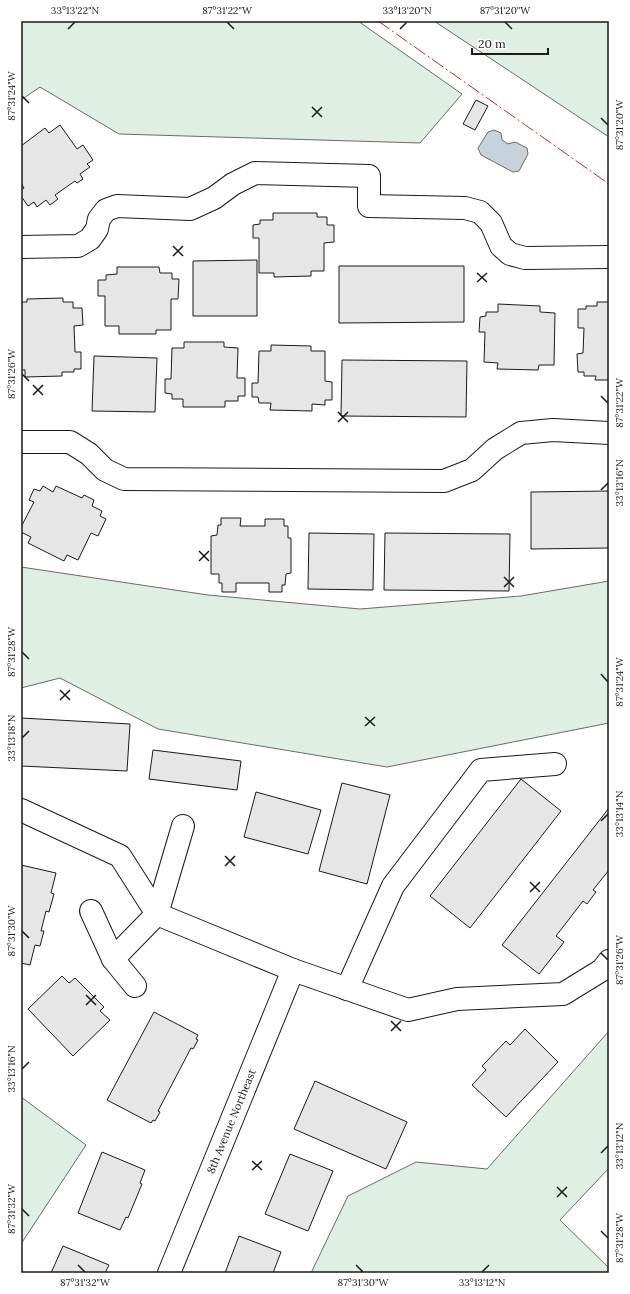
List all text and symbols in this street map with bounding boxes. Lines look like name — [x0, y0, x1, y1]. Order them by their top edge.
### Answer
text: 33°13'22"N — [51, 4, 100, 17]
text: 87°31'22"W — [202, 4, 253, 17]
text: 33°13'20"N — [382, 4, 432, 17]
text: 87°31'20"W — [480, 4, 531, 17]
scale bar — [472, 30, 548, 56]
text: 20 m — [478, 36, 506, 51]
text: 87°31'24"W — [5, 70, 18, 121]
text: 87°31'20"W — [613, 99, 626, 150]
text: 87°31'26"W — [5, 348, 18, 399]
text: 87°31'22"W — [613, 377, 626, 428]
text: 33°13'16"N — [613, 459, 626, 506]
text: 87°31'28"W — [5, 626, 18, 677]
text: 87°31'24"W — [613, 656, 626, 707]
text: 33°13'18"N — [5, 714, 18, 761]
text: 33°13'14"N — [613, 790, 626, 837]
text: 87°31'30"W — [5, 905, 18, 956]
text: 87°31'26"W — [613, 934, 626, 985]
text: 33°13'16"N — [5, 1045, 18, 1092]
street label: 8th Avenue Northeast — [203, 1066, 259, 1176]
text: 33°13'12"N — [613, 1122, 626, 1169]
text: 87°31'32"W — [5, 1183, 18, 1234]
text: 87°31'28"W — [613, 1212, 626, 1263]
text: 87°31'32"W — [60, 1276, 111, 1289]
text: 87°31'30"W — [338, 1276, 389, 1289]
text: 33°13'12"N — [459, 1276, 506, 1289]

